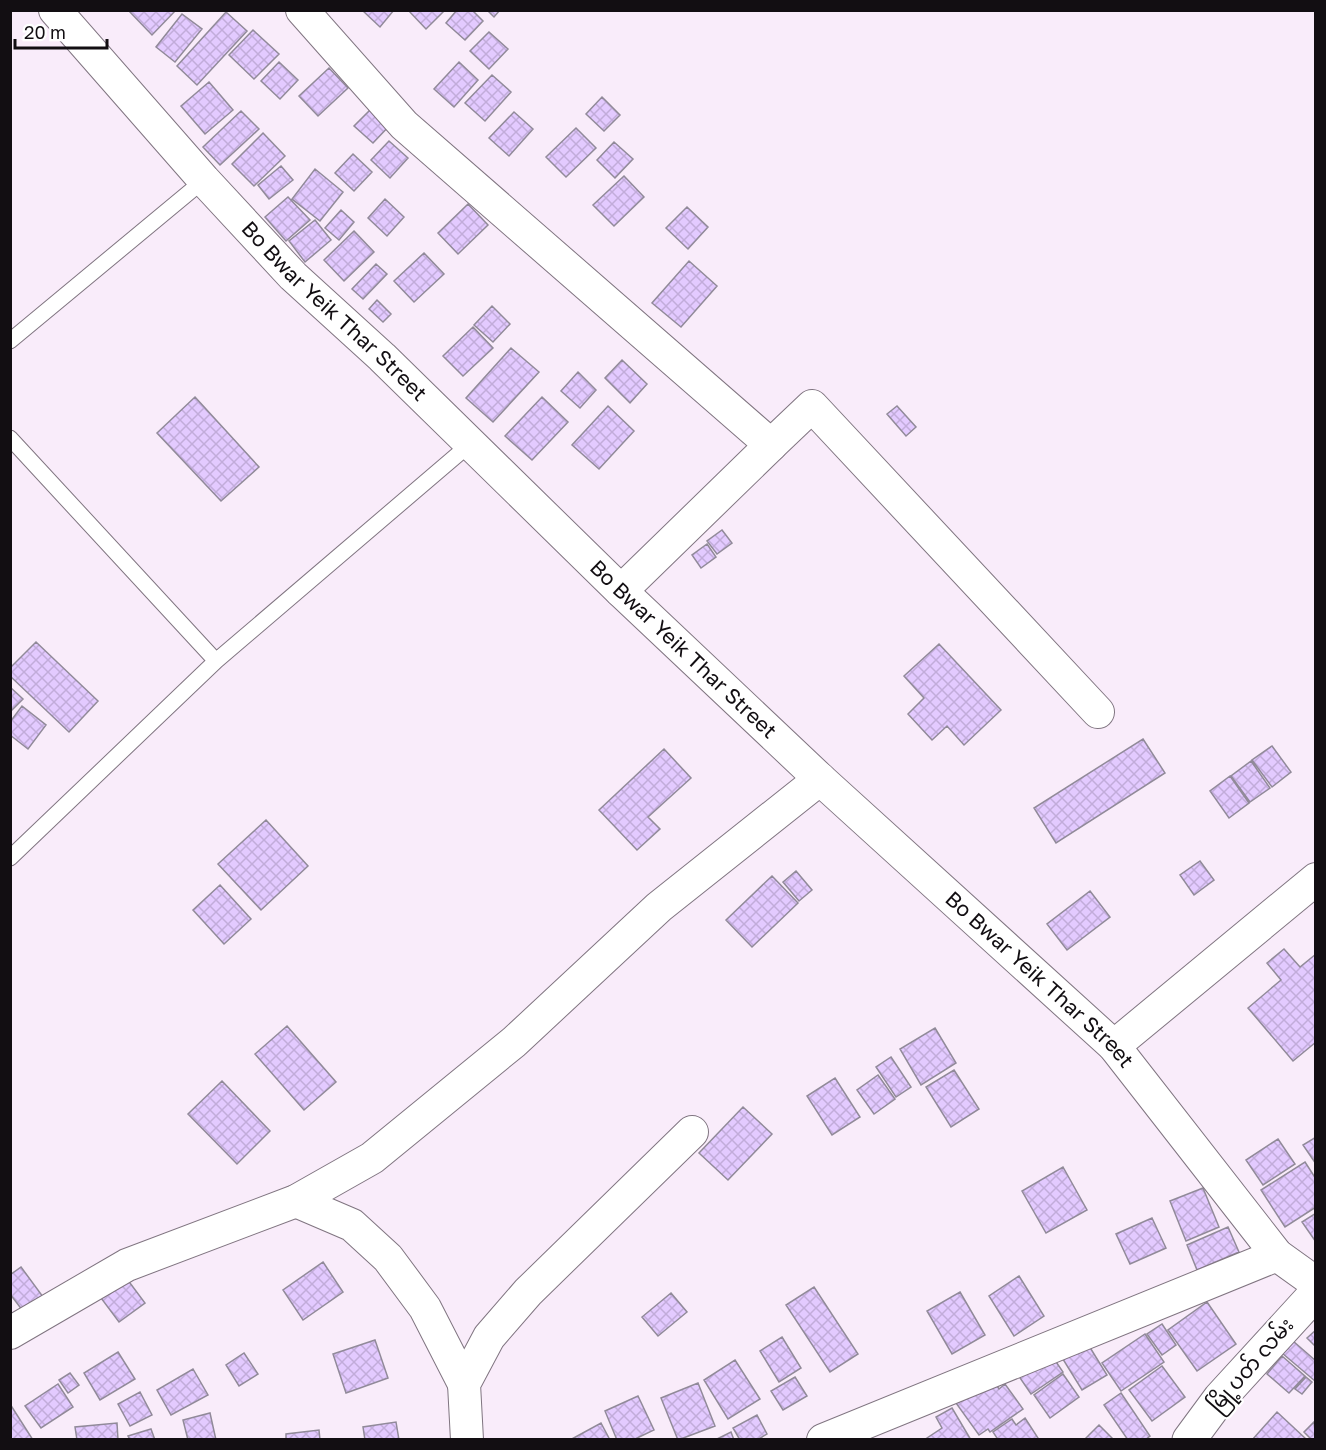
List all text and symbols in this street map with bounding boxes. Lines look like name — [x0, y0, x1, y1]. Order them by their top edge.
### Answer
scale bar — [15, 12, 106, 50]
text: 20 m — [24, 21, 66, 43]
street label: Bo Bwar Yeik Thar Street — [237, 215, 433, 406]
street label: Bo Bwar Yeik Thar Street — [585, 554, 783, 743]
street label: Bo Bwar Yeik Thar Street — [940, 885, 1140, 1073]
street label: မြို့ပတ် လမ်း — [1201, 1310, 1302, 1420]

